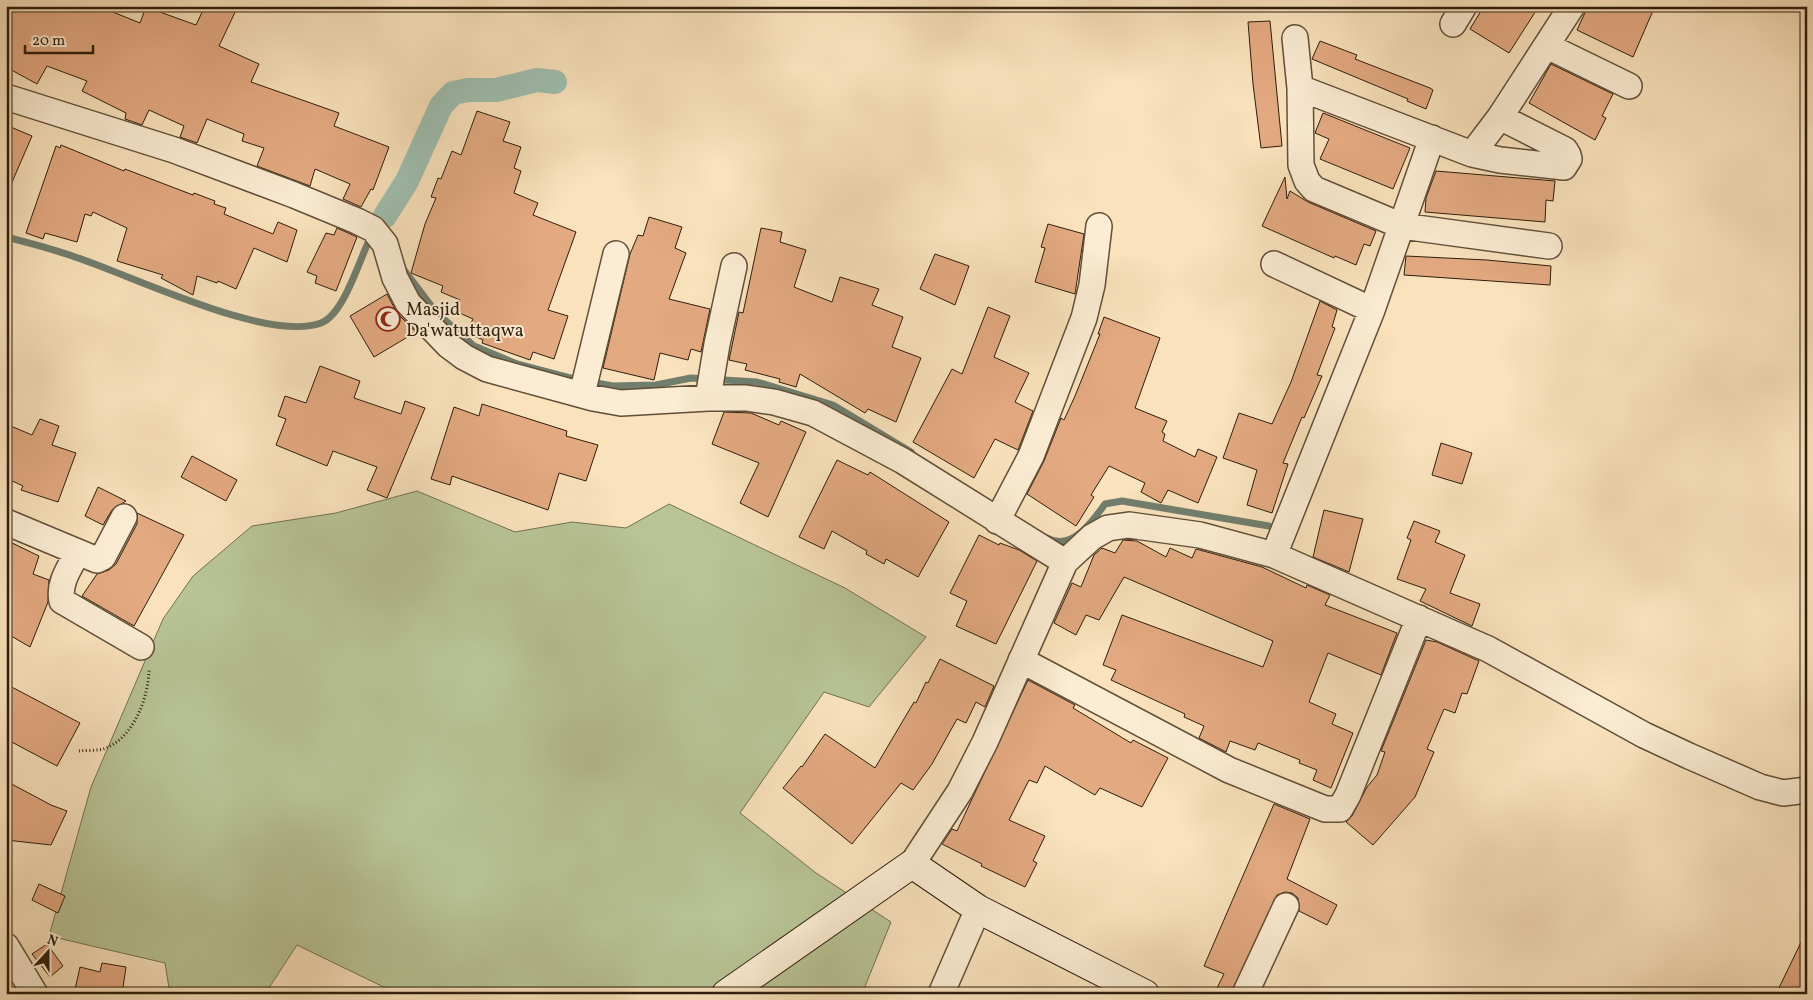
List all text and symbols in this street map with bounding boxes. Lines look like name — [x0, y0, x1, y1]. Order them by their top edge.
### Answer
scale bar — [25, 22, 92, 54]
text: 20 m — [32, 31, 65, 52]
place label: Masjid Da'watuttaqwa — [406, 298, 524, 344]
mosque icon: Masjid Da'watuttaqwa — [375, 306, 401, 332]
north arrow — [22, 928, 72, 978]
text: N — [44, 931, 60, 952]

